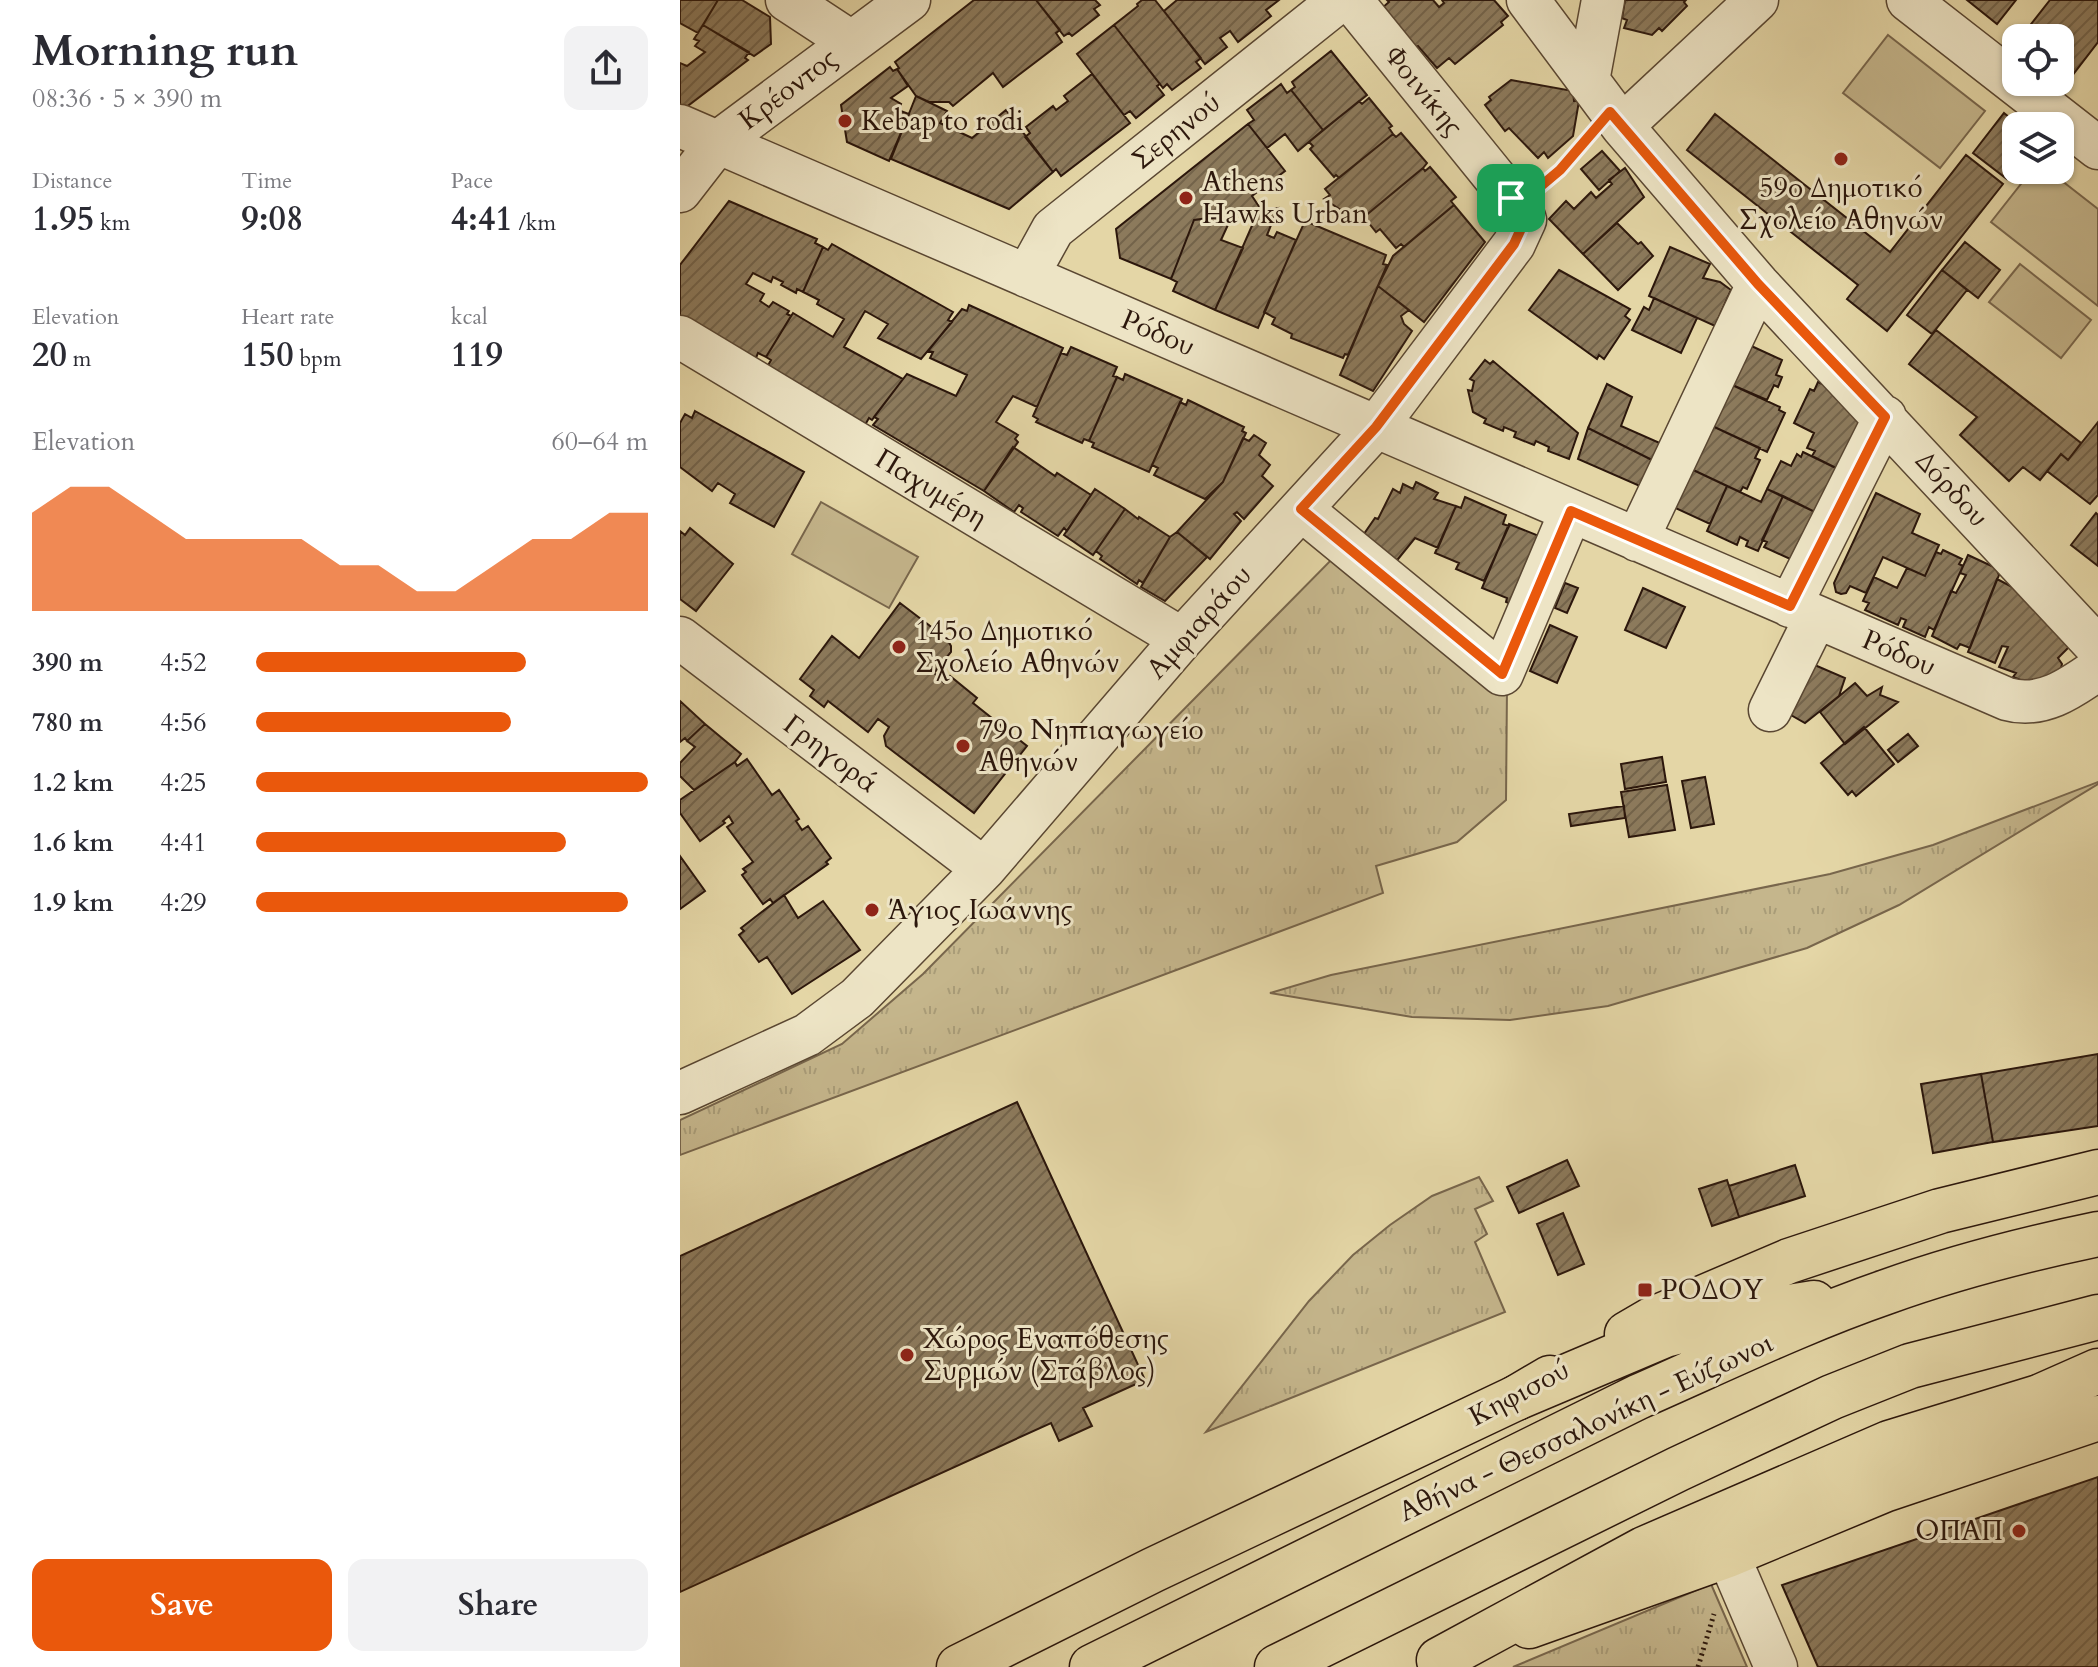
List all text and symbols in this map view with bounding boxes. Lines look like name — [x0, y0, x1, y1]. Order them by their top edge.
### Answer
text: Morning run — [32, 21, 298, 81]
map controls — [2002, 24, 2074, 184]
button: locate — [2002, 24, 2074, 96]
button: share — [564, 26, 648, 110]
street label: Φοινίκης — [1376, 38, 1472, 144]
street label: Κρέοντος — [731, 39, 845, 139]
text: 08:36 · 5 × 390 m — [32, 81, 222, 116]
street label: Σερηνού — [1124, 84, 1228, 178]
place label: Kebap to rodi — [861, 102, 1024, 140]
marker: Kebap to rodi — [836, 112, 854, 130]
button: layers — [2002, 112, 2074, 184]
marker: 59ο Δημοτικό Σχολείο Αθηνών — [1832, 150, 1850, 168]
place label: Athens Hawks Urban — [1202, 163, 1368, 233]
pin — [1477, 164, 1545, 232]
text: Distance — [32, 166, 112, 196]
text: Time — [241, 166, 292, 196]
text: Pace — [451, 166, 493, 196]
place label: 59ο Δημοτικό Σχολείο Αθηνών — [1739, 169, 1943, 239]
icon: arrive — [1489, 176, 1533, 220]
marker: Athens Hawks Urban — [1177, 189, 1195, 207]
text: 1.95 — [32, 196, 94, 242]
text: 9:08 — [241, 196, 303, 242]
text: 4:41 — [451, 196, 513, 242]
text: km — [94, 208, 130, 238]
text: /km — [513, 208, 556, 238]
street label: Ρόδου — [1115, 301, 1201, 365]
text: Elevation — [32, 302, 119, 332]
text: Heart rate — [241, 302, 335, 332]
text: kcal — [451, 302, 488, 332]
text: 20 — [32, 332, 67, 378]
text: 150 — [241, 332, 294, 378]
text: 119 — [451, 332, 503, 378]
text: m — [67, 344, 91, 374]
text: bpm — [294, 344, 342, 374]
text: Elevation — [32, 424, 135, 459]
text: 60–64 m — [551, 424, 648, 459]
street label: Παχυμέρη — [868, 440, 994, 536]
street label: Δόρδου — [1907, 443, 1997, 535]
street label: Αμφιαράου — [1138, 557, 1260, 687]
place label: 145ο Δημοτικό Σχολείο Αθηνών — [915, 612, 1119, 682]
street label: Ρόδου — [1856, 621, 1942, 685]
marker: 145ο Δημοτικό Σχολείο Αθηνών — [890, 638, 908, 656]
text: 390 m — [32, 645, 103, 680]
text: 4:52 — [160, 645, 207, 680]
text: 780 m — [32, 705, 103, 740]
text: 4:56 — [160, 705, 207, 740]
street label: Γρηγορά — [775, 706, 887, 802]
place label: 79ο Νηπιαγωγείο Αθηνών — [979, 711, 1204, 781]
marker: 79ο Νηπιαγωγείο Αθηνών — [954, 737, 972, 755]
text: 1.2 km — [32, 765, 113, 800]
text: 4:25 — [160, 765, 207, 800]
text: 1.6 km — [32, 825, 113, 860]
text: 4:41 — [160, 825, 207, 860]
text: 1.9 km — [32, 885, 113, 920]
text: 4:29 — [160, 885, 207, 920]
place label: Άγιος Ιωάννης — [888, 891, 1072, 929]
marker: Άγιος Ιωάννης — [863, 901, 881, 919]
place label: ΡΟΔΟΥ — [1661, 1271, 1763, 1309]
marker: ΡΟΔΟΥ — [1636, 1281, 1654, 1299]
place label: Χώρος Εναπόθεσης Συρμών (Στάβλος) — [923, 1320, 1169, 1390]
street label: Αθήνα - Θεσσαλονίκη - Εύζωνοι — [1392, 1323, 1780, 1531]
marker: Χώρος Εναπόθεσης Συρμών (Στάβλος) — [898, 1346, 916, 1364]
street label: Κηφισού — [1462, 1351, 1576, 1435]
place label: ΟΠΑΠ — [1915, 1512, 2003, 1550]
marker: ΟΠΑΠ — [2010, 1522, 2028, 1540]
button: Save — [32, 1559, 332, 1651]
button: Share — [348, 1559, 648, 1651]

